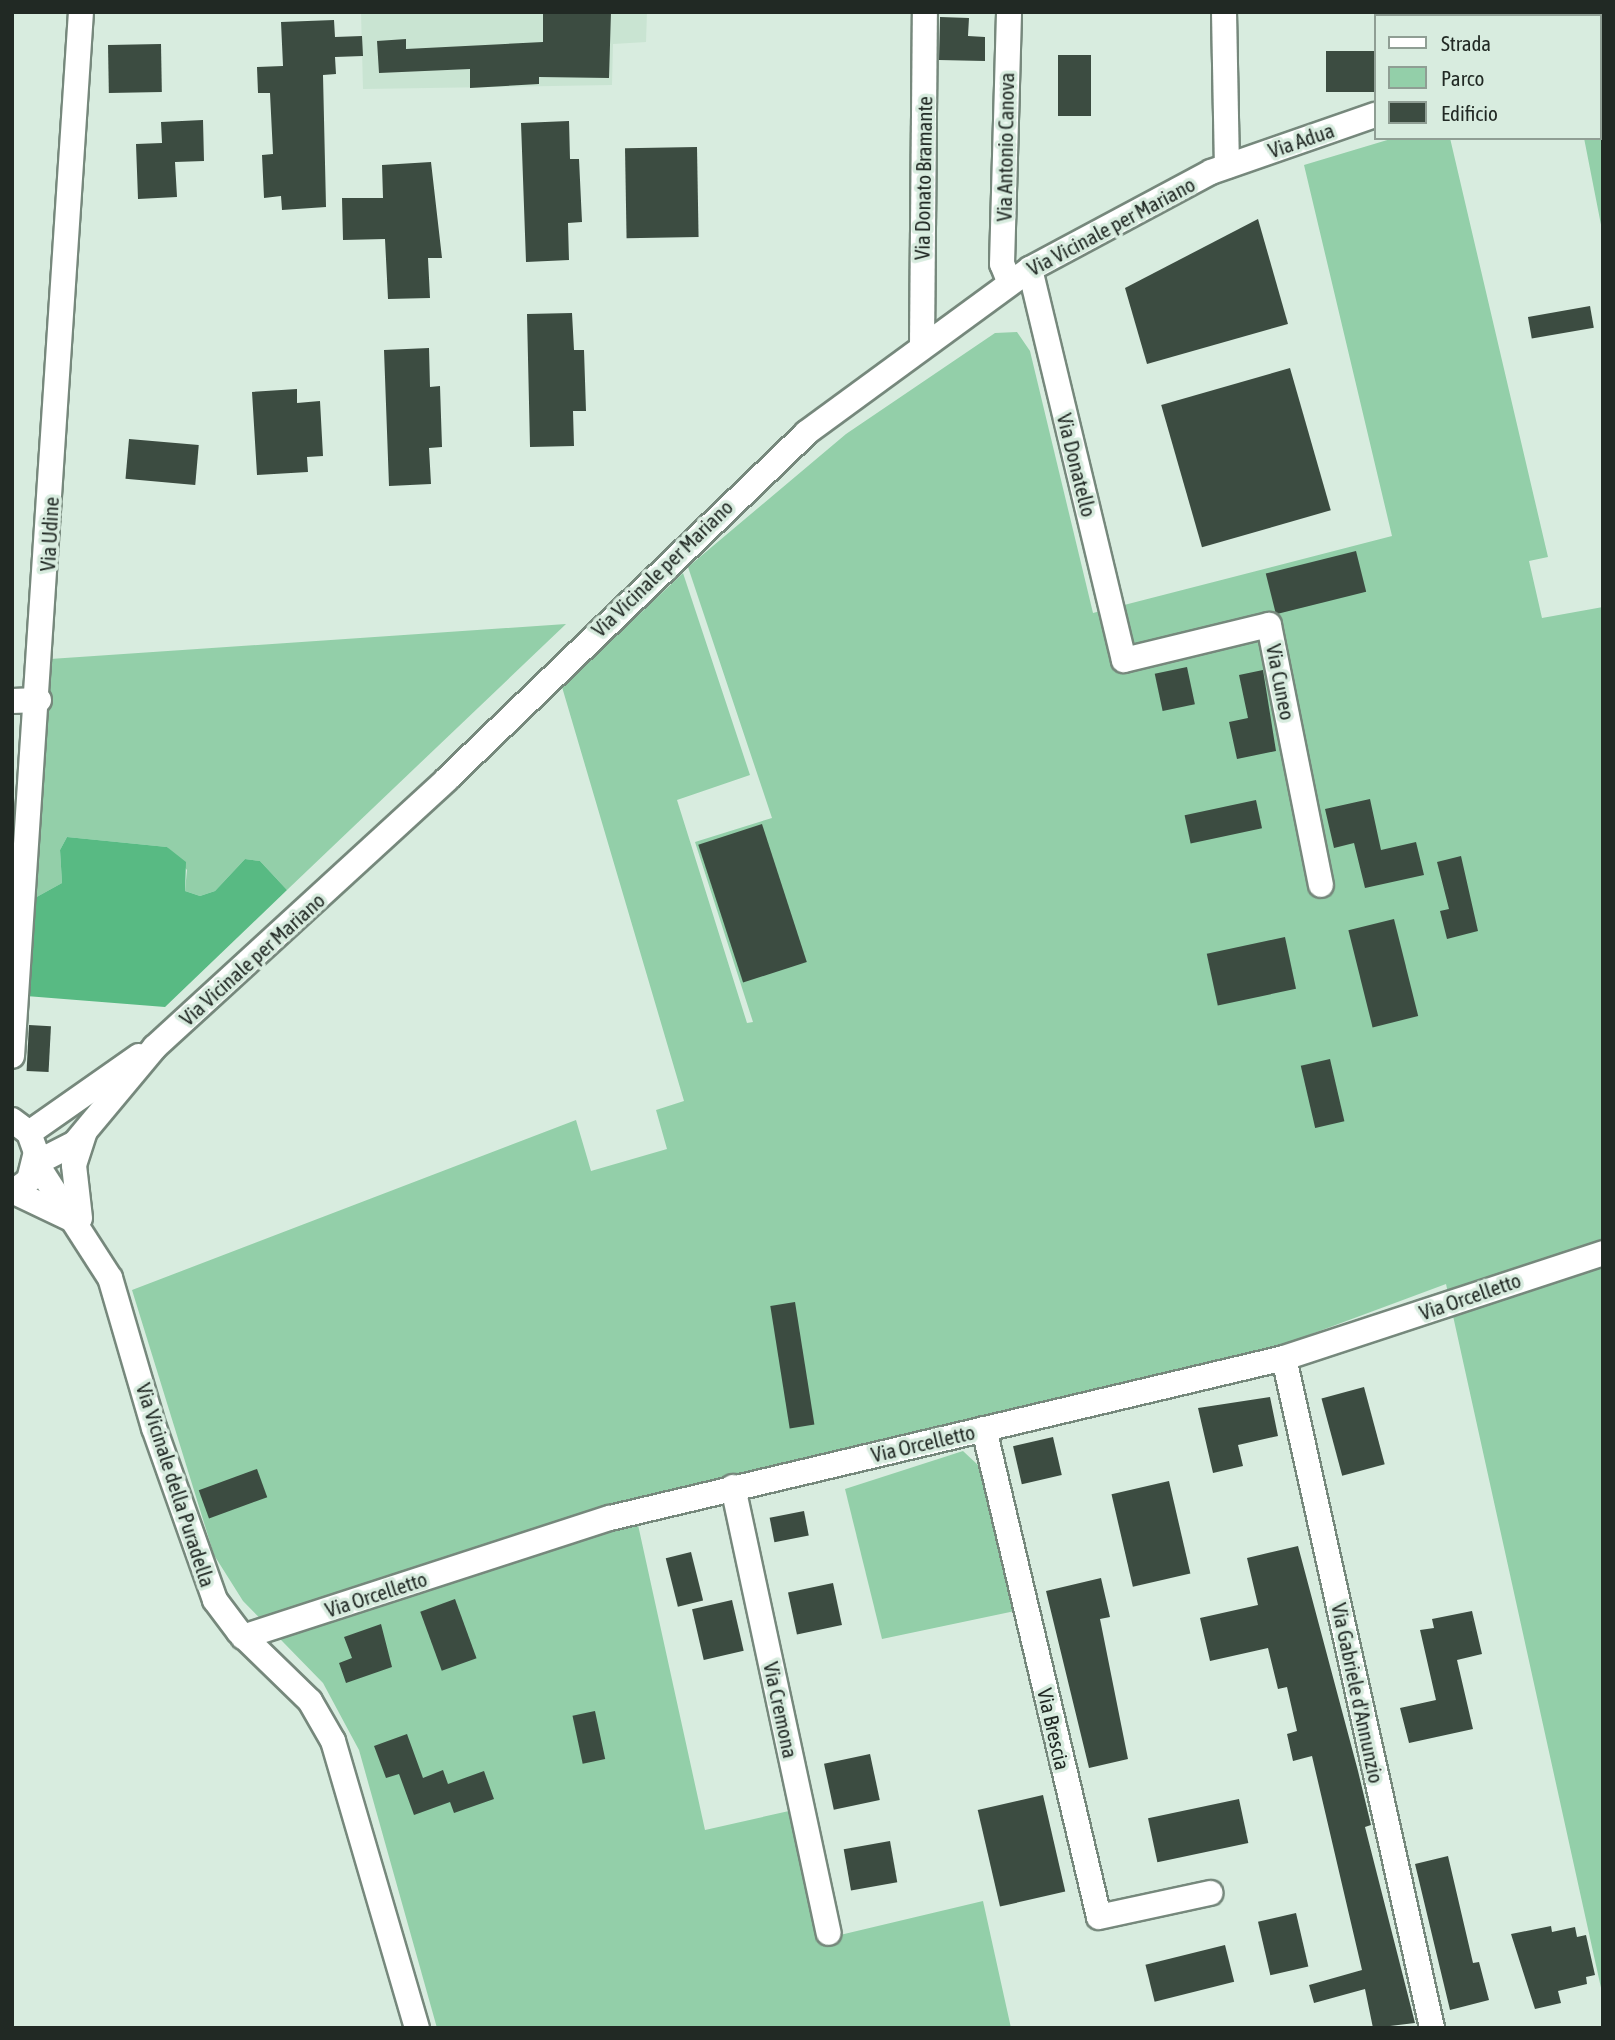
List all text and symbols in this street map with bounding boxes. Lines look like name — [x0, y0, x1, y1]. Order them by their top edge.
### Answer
legend — [1374, 14, 1601, 140]
text: Strada — [1441, 31, 1491, 55]
text: Parco — [1441, 66, 1484, 90]
street label: Via Antonio Canova — [991, 72, 1019, 222]
street label: Via Donato Bramante — [909, 96, 937, 260]
text: Edificio — [1441, 101, 1498, 125]
street label: Via Adua — [1265, 117, 1337, 163]
street label: Via Vicinale per Mariano — [1023, 171, 1199, 281]
street label: Via Donatello — [1052, 411, 1102, 519]
street label: Via Vicinale per Mariano — [586, 494, 738, 642]
street label: Via Udine — [34, 496, 64, 572]
street label: Via Cuneo — [1261, 642, 1301, 722]
street label: Via Vicinale per Mariano — [174, 887, 330, 1031]
street label: Via Orcelletto — [1416, 1267, 1524, 1325]
street label: Via Vicinale della Puradella — [131, 1380, 221, 1590]
street label: Via Orcelletto — [869, 1419, 977, 1467]
street label: Via Orcelletto — [322, 1566, 430, 1622]
street label: Via Gabriele d'Annunzio — [1327, 1601, 1389, 1785]
street label: Via Cremona — [759, 1660, 803, 1760]
street label: Via Brescia — [1032, 1686, 1076, 1772]

